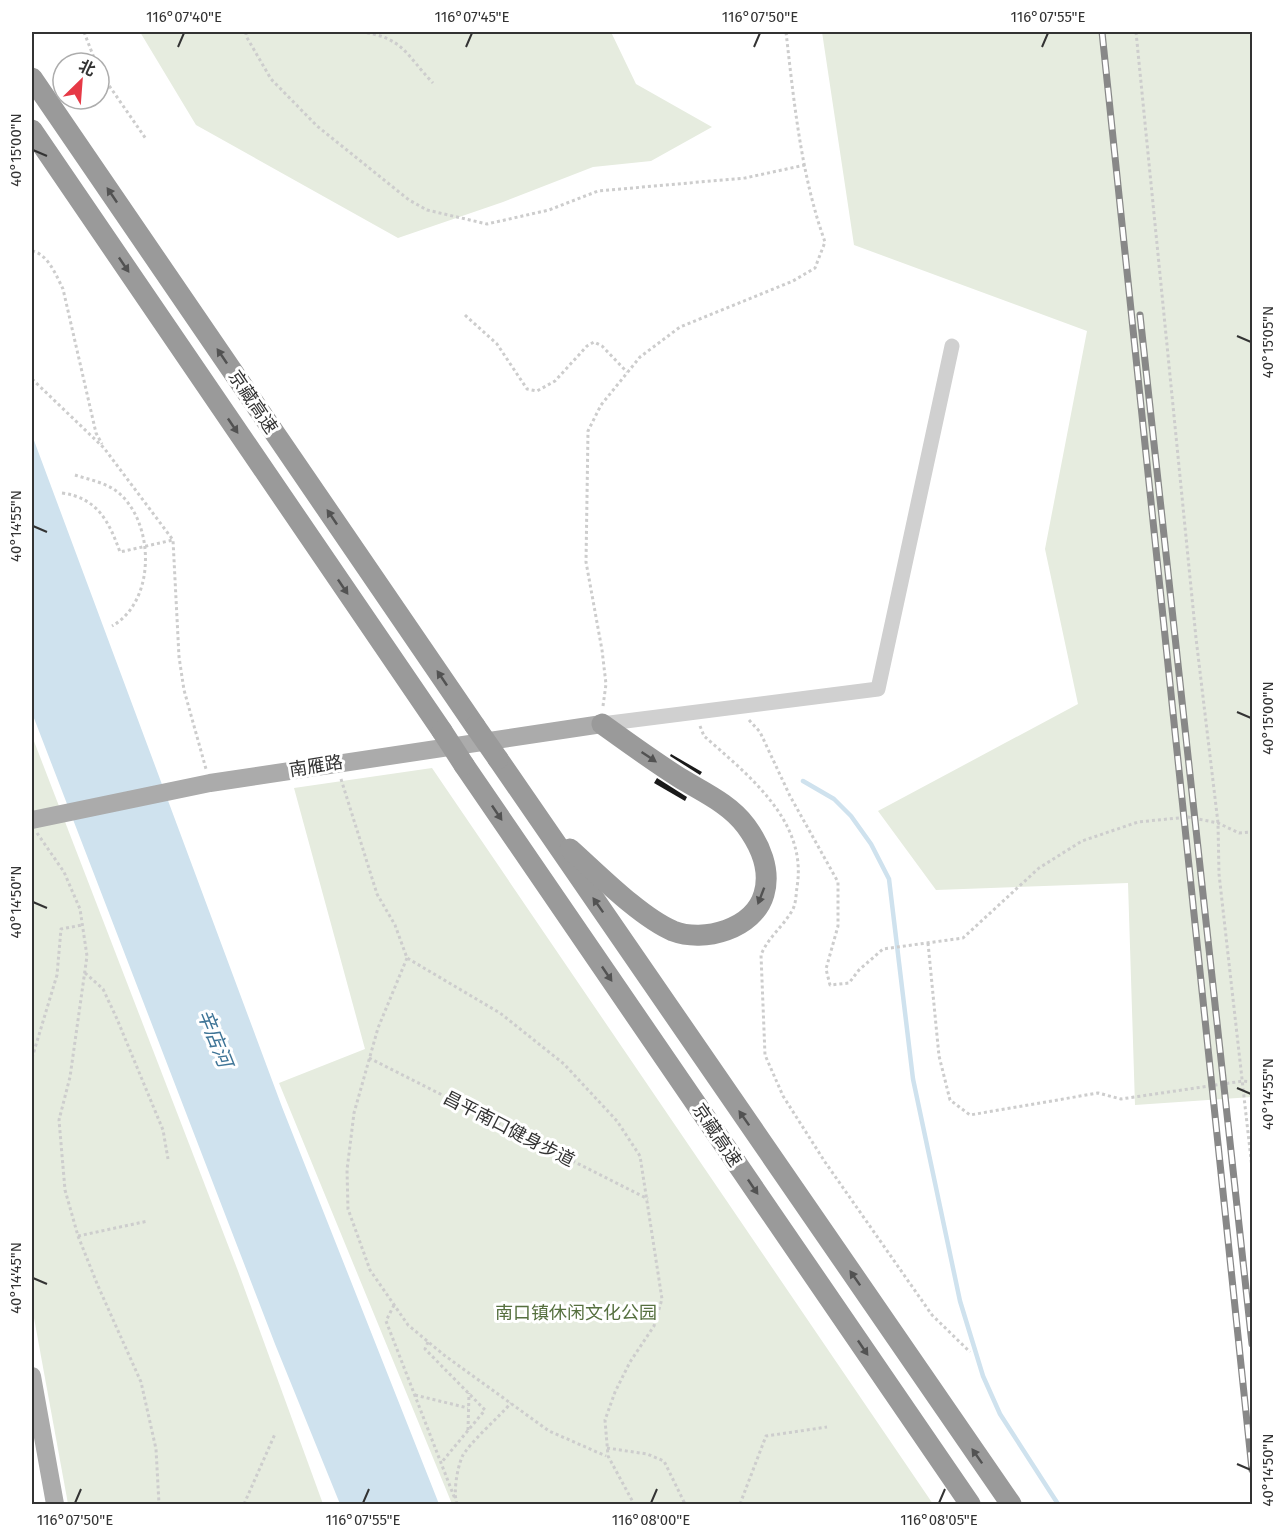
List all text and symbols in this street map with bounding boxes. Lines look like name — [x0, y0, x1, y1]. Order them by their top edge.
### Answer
text: 116°07'40"E — [146, 8, 222, 26]
text: 116°07'45"E — [435, 8, 509, 26]
text: 116°07'50"E — [722, 8, 798, 26]
text: 116°07'55"E — [1010, 8, 1086, 26]
north arrow — [51, 51, 111, 111]
text: 北 — [76, 56, 98, 80]
text: 40°15'00"N — [7, 113, 25, 187]
one-way arrow — [107, 187, 118, 203]
one-way arrow — [118, 256, 129, 273]
text: 40°15'05"N — [1259, 306, 1277, 378]
one-way arrow — [217, 348, 228, 364]
street label: 京藏高速 — [224, 366, 282, 438]
one-way arrow — [227, 418, 238, 434]
text: 40°14'55"N — [7, 490, 25, 562]
one-way arrow — [326, 509, 338, 525]
one-way arrow — [337, 579, 348, 595]
one-way arrow — [436, 670, 448, 686]
text: 40°15'00"N — [1259, 681, 1277, 755]
street label: 南雁路 — [288, 751, 344, 781]
one-way arrow — [641, 752, 658, 763]
one-way arrow — [491, 805, 502, 821]
text: 40°14'50"N — [7, 865, 25, 939]
one-way arrow — [756, 887, 766, 905]
one-way arrow — [593, 897, 604, 913]
one-way arrow — [601, 966, 612, 982]
water label: 辛店河 — [193, 1006, 239, 1074]
text: 40°14'55"N — [1259, 1058, 1277, 1130]
street label: 昌平南口健身步道 — [440, 1087, 578, 1171]
street label: 京藏高速 — [688, 1099, 746, 1171]
one-way arrow — [739, 1109, 750, 1126]
one-way arrow — [747, 1179, 758, 1195]
text: 40°14'45"N — [7, 1242, 25, 1314]
one-way arrow — [849, 1271, 861, 1287]
park label: 南口镇休闲文化公园 — [495, 1302, 657, 1324]
one-way arrow — [857, 1340, 868, 1356]
text: 40°14'50"N — [1259, 1433, 1277, 1507]
one-way arrow — [971, 1449, 983, 1465]
text: 116°07'50"E — [37, 1511, 113, 1529]
text: 116°07'55"E — [325, 1511, 401, 1529]
text: 116°08'00"E — [612, 1511, 690, 1529]
text: 116°08'05"E — [900, 1511, 978, 1529]

